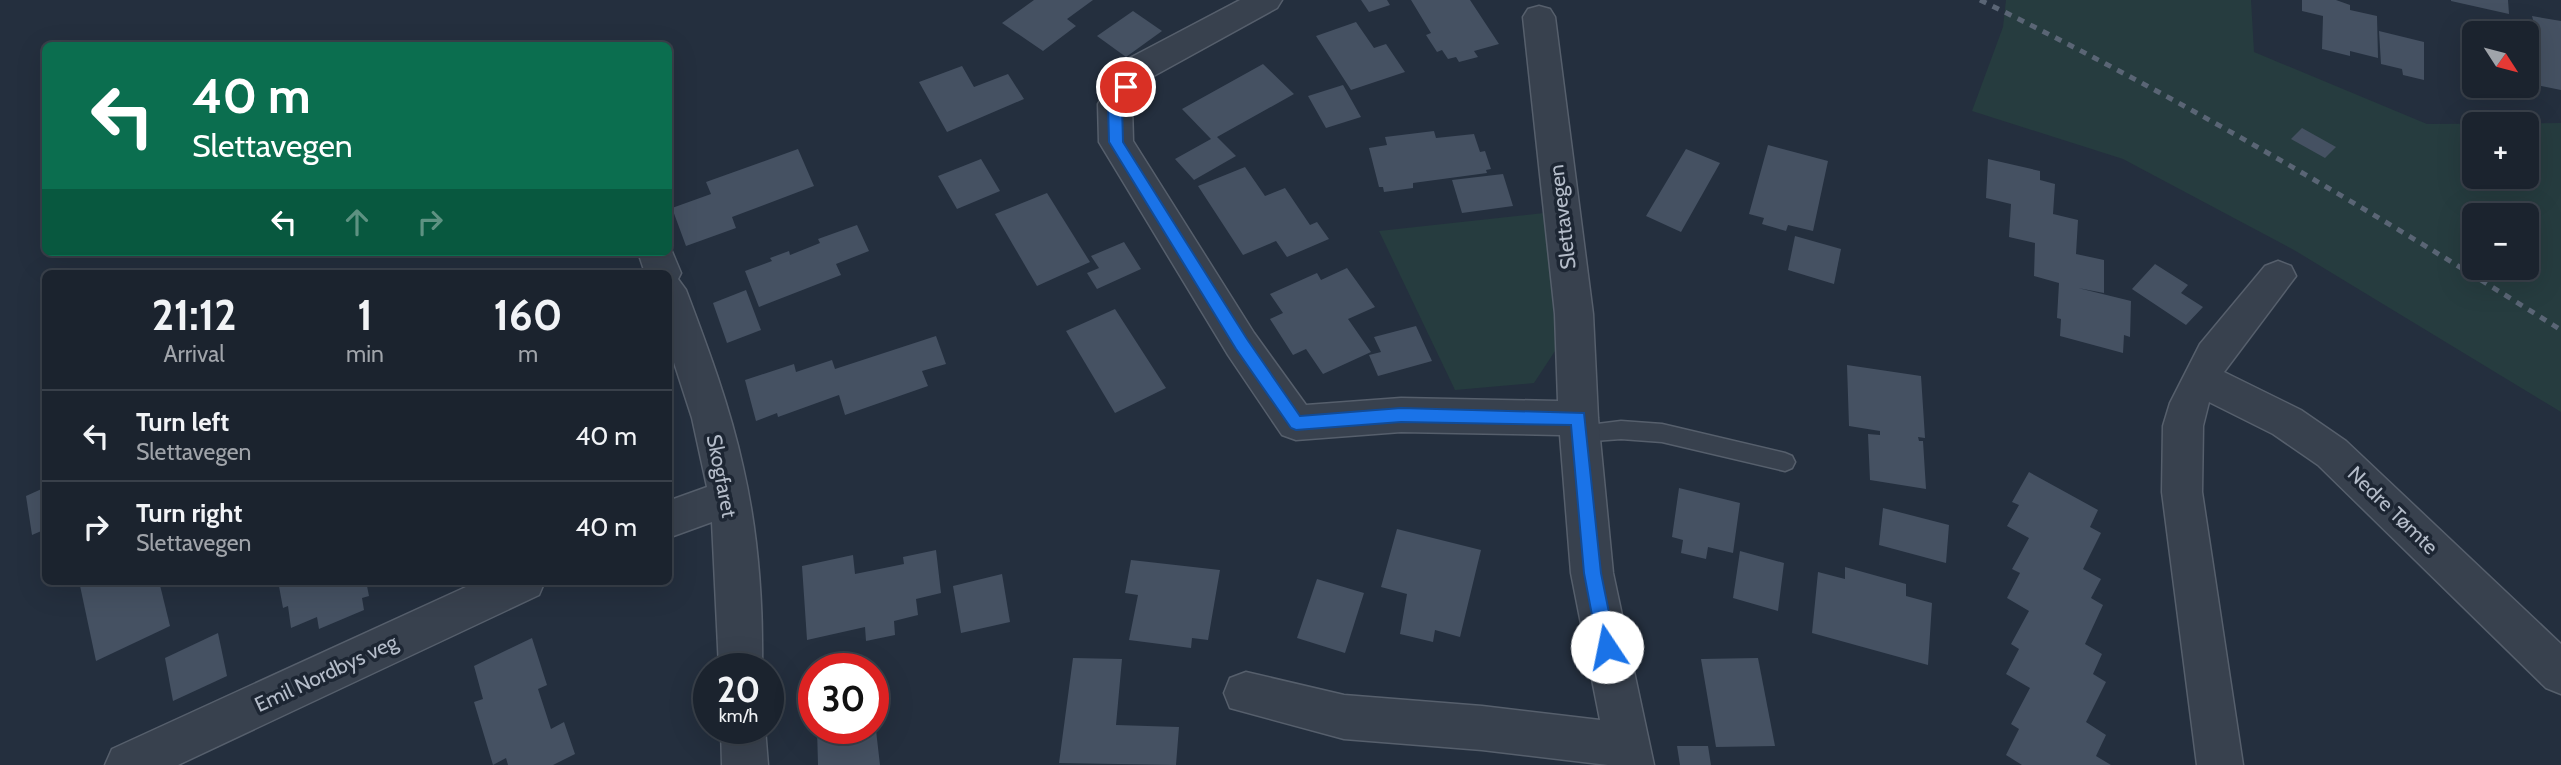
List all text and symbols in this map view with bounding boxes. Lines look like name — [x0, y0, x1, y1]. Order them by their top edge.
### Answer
north arrow — [2462, 21, 2539, 98]
map controls — [2462, 21, 2539, 280]
pin — [1096, 57, 1156, 117]
text: 40 m — [192, 66, 311, 125]
icon: arrive — [1107, 68, 1145, 106]
icon: left — [77, 70, 168, 161]
button: + — [2462, 112, 2539, 189]
text: Slettavegen — [192, 126, 353, 165]
street label: Slettavegen — [1543, 163, 1581, 271]
icon: left — [265, 203, 303, 241]
icon: ahead — [338, 203, 376, 241]
icon: right — [411, 203, 449, 241]
button: − — [2462, 203, 2539, 280]
text: 21:12 — [152, 289, 236, 341]
text: 1 — [357, 289, 373, 341]
text: 160 — [494, 289, 562, 341]
text: Arrival — [163, 340, 225, 368]
text: min — [346, 340, 384, 368]
text: m — [518, 340, 538, 368]
text: Turn left — [136, 406, 229, 438]
icon: left — [77, 417, 115, 455]
text: 40 m — [575, 420, 637, 452]
street label: Skogfaret — [702, 432, 742, 520]
text: Slettavegen — [136, 438, 251, 466]
street label: Nedre Tømte — [2343, 461, 2444, 559]
text: Turn right — [136, 497, 242, 529]
icon: right — [77, 508, 115, 546]
text: 40 m — [575, 511, 637, 543]
text: Slettavegen — [136, 529, 251, 557]
position arrow — [1570, 610, 1644, 684]
street label: Emil Nordbys veg — [251, 629, 402, 717]
speed limit sign: 30 — [798, 653, 889, 744]
text: 20 — [717, 668, 760, 711]
text: km/h — [719, 705, 758, 727]

